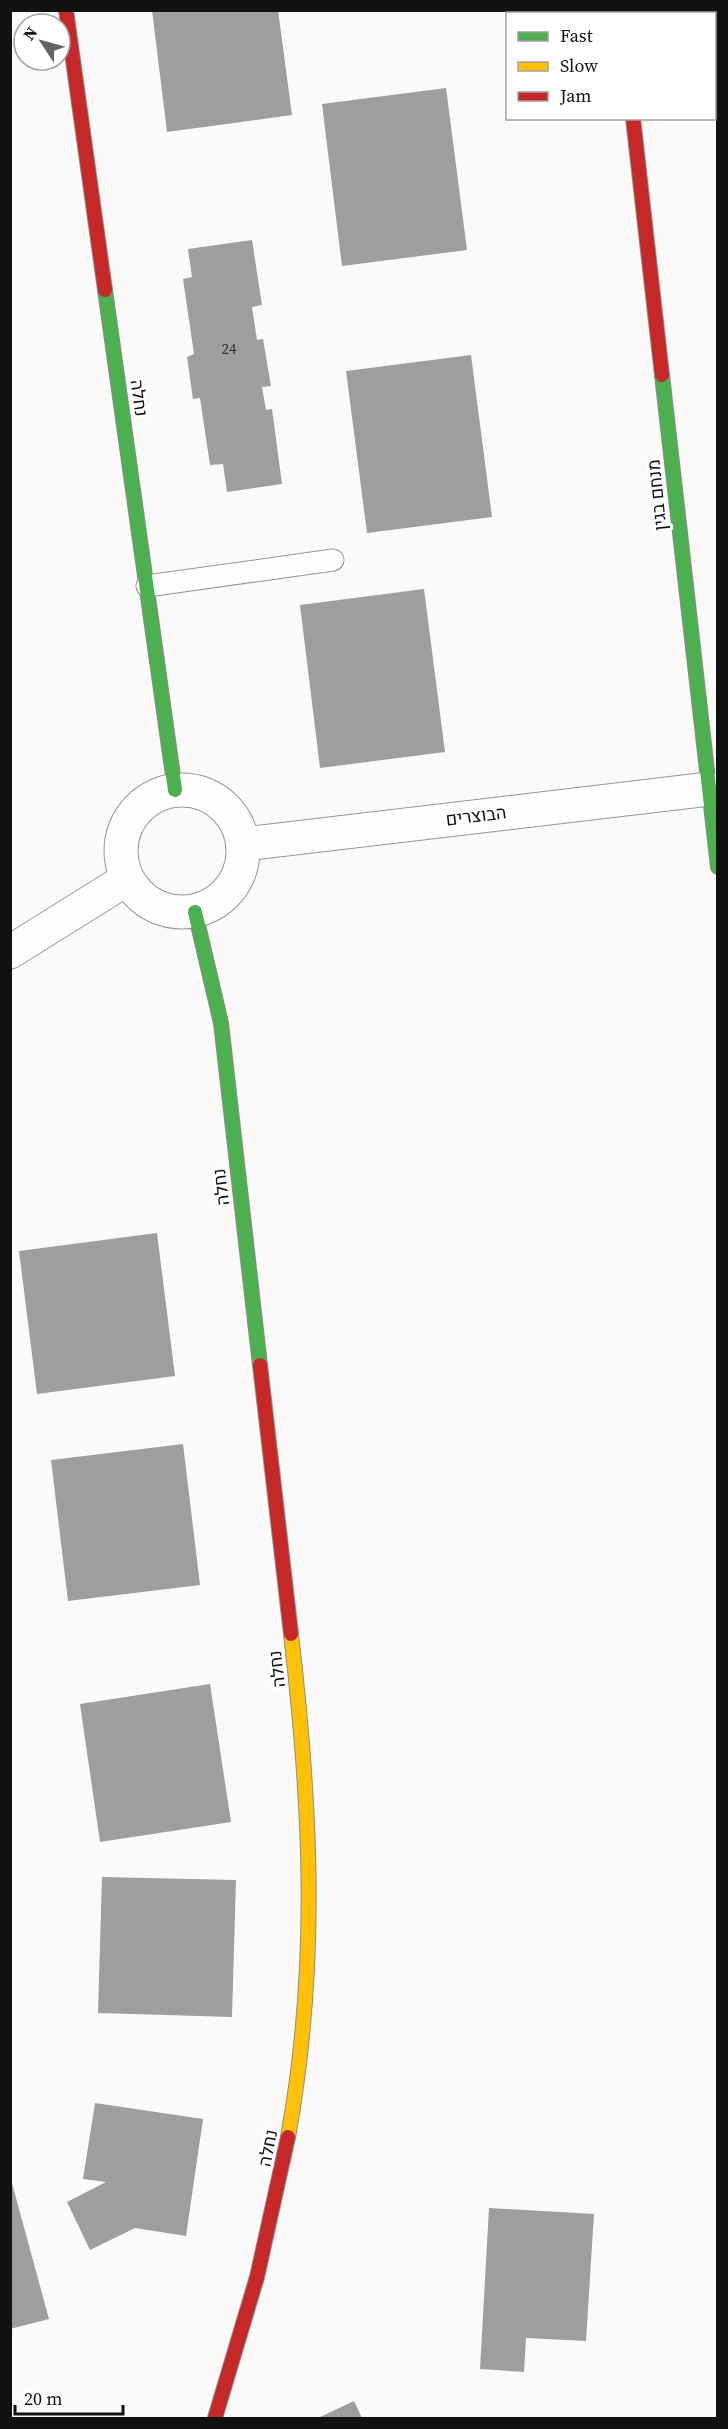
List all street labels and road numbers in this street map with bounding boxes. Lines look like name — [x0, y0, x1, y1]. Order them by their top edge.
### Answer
street label: נחלה — [125, 378, 154, 418]
street label: מנחם בגין — [640, 458, 673, 532]
street label: הבוצרים — [444, 799, 508, 832]
street label: נחלה — [206, 1167, 235, 1207]
street label: נחלה — [262, 1649, 291, 1689]
street label: נחלה — [252, 2127, 283, 2169]

